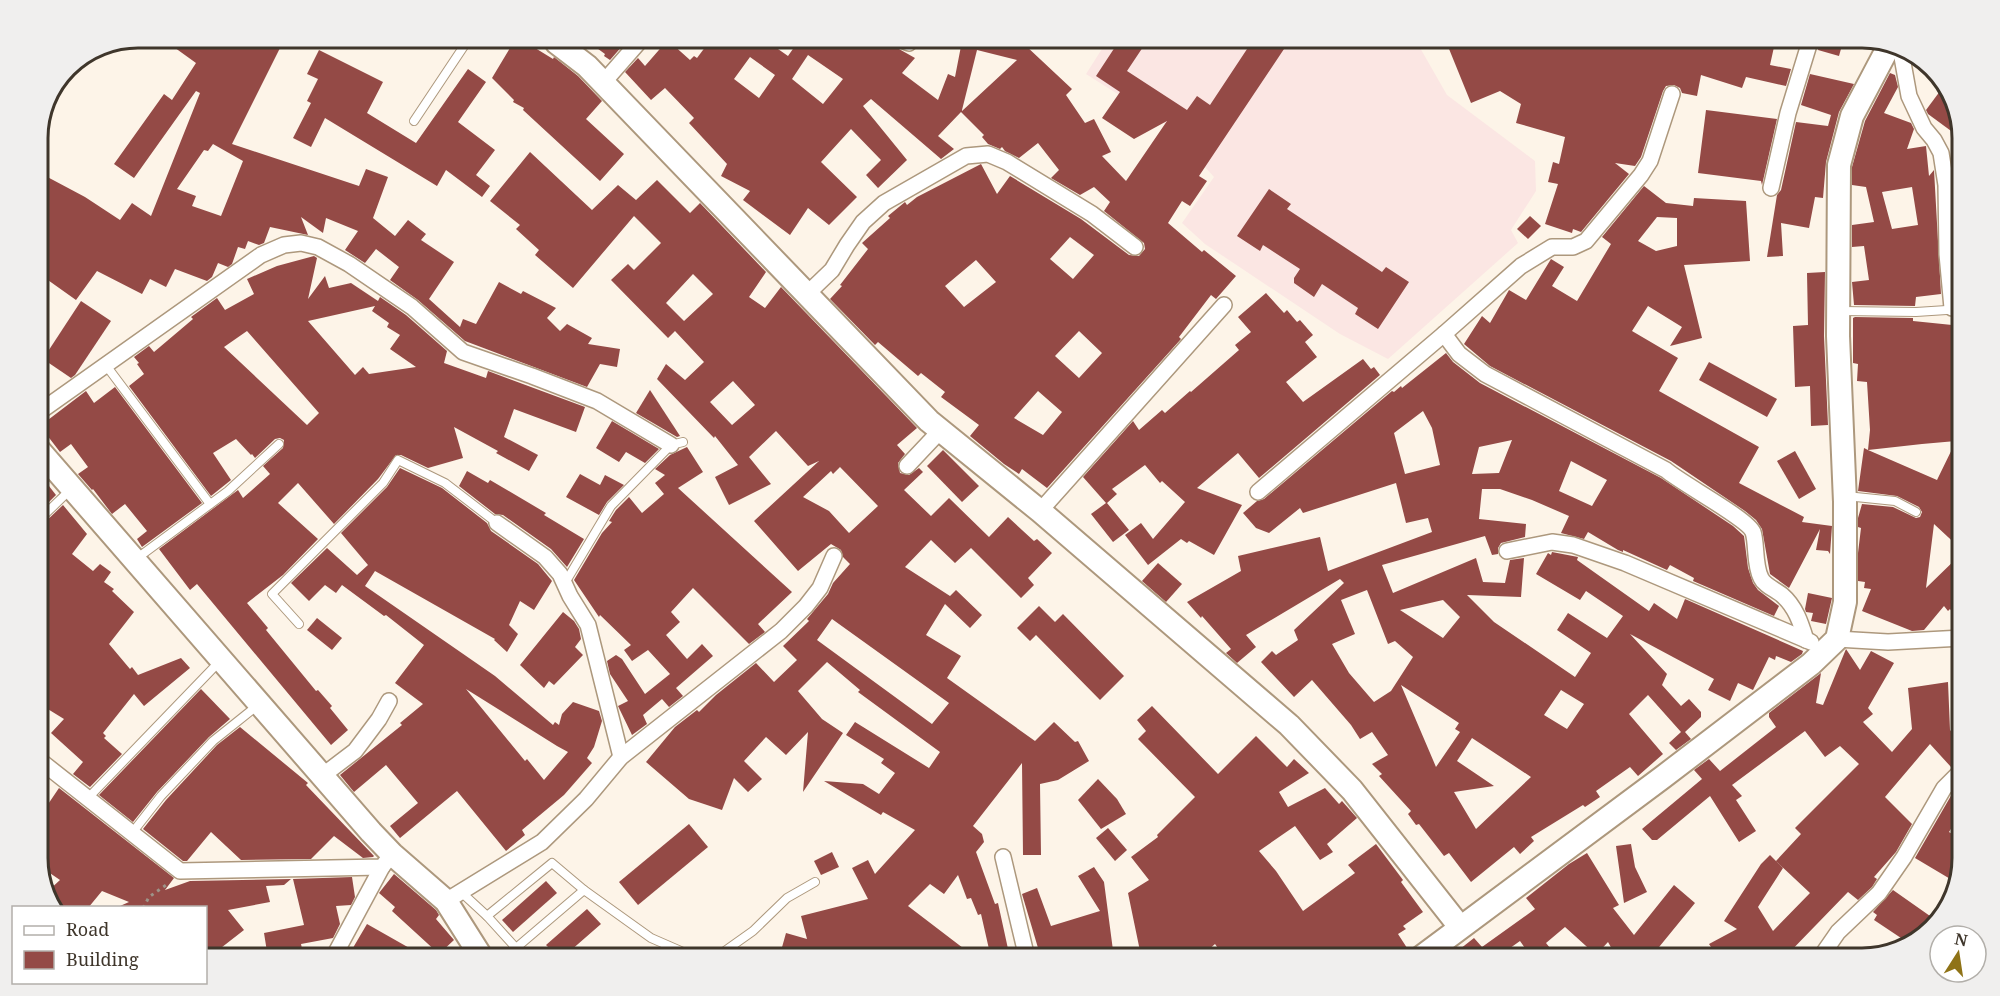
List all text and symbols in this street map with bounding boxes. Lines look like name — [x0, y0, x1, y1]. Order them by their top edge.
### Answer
legend — [12, 906, 207, 984]
text: Road — [66, 917, 109, 941]
north arrow — [1928, 924, 1988, 984]
text: N — [1953, 927, 1970, 951]
text: Building — [66, 947, 139, 971]

